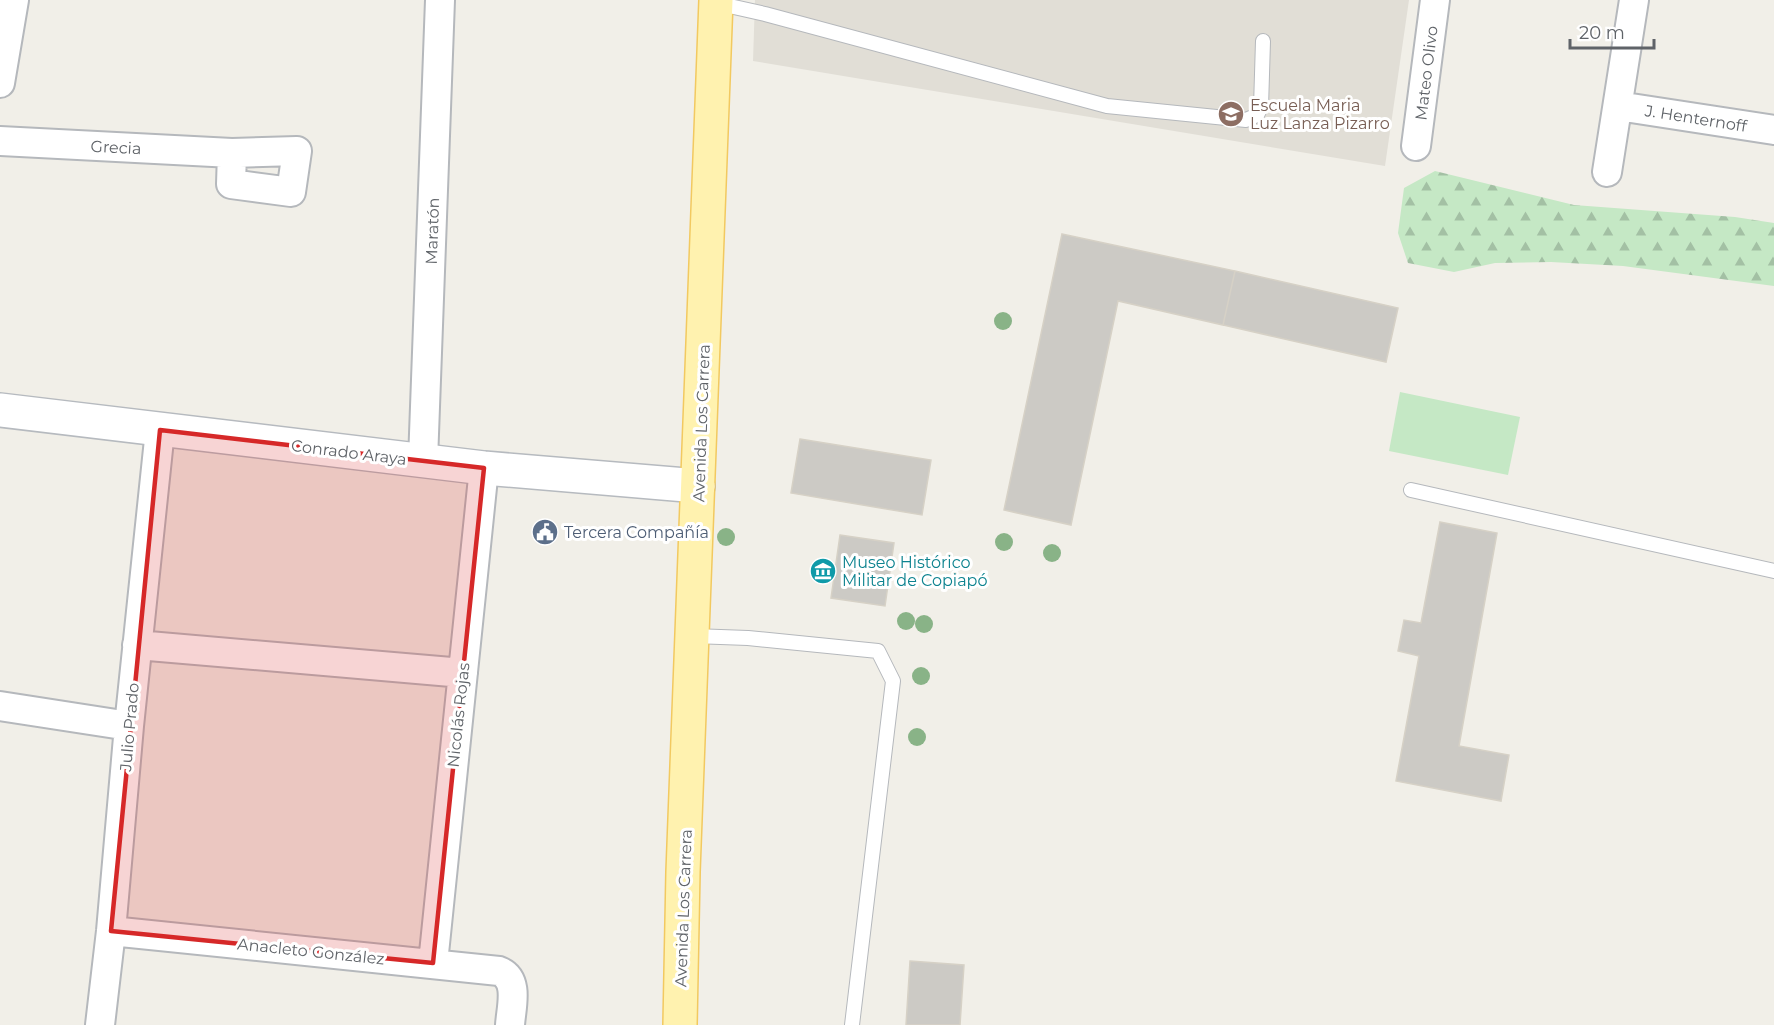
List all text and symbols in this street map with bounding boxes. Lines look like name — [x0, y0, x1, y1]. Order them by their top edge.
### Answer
scale bar — [1570, 12, 1654, 50]
text: 20 m — [1579, 22, 1625, 44]
street label: Mateo Olivo — [1411, 25, 1442, 122]
place label: Escuela Maria Luz Lanza Pizarro — [1250, 96, 1390, 133]
school or university icon: Escuela Maria Luz Lanza Pizarro — [1216, 99, 1246, 129]
street label: J. Henternoff — [1643, 101, 1749, 136]
street label: Grecia — [90, 137, 142, 158]
street label: Maratón — [422, 197, 443, 265]
street label: Avenida Los Carrera — [689, 344, 714, 502]
street label: Conrado Araya — [290, 436, 408, 469]
public building icon: Tercera Compañía — [530, 517, 560, 547]
place label: Tercera Compañía — [564, 523, 709, 542]
place label: Museo Histórico Militar de Copiapó — [842, 553, 987, 590]
museum icon: Museo Histórico Militar de Copiapó — [808, 556, 838, 586]
street label: Nicolás Rojas — [444, 662, 473, 768]
street label: Julio Prado — [116, 682, 143, 773]
street label: Avenida Los Carrera — [671, 829, 696, 987]
street label: Anacleto González — [236, 934, 385, 969]

